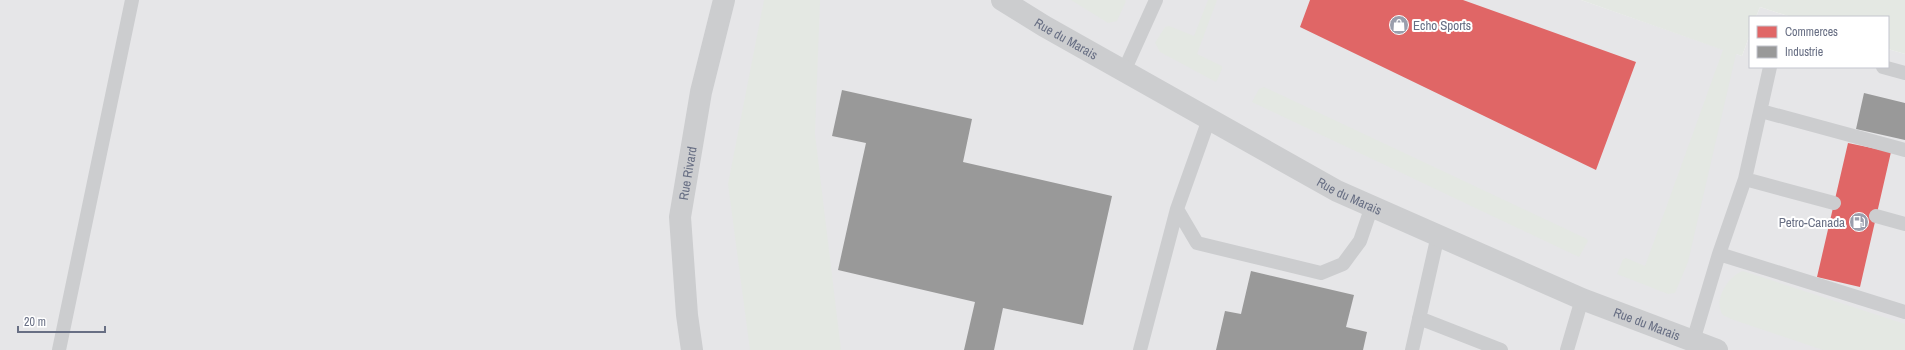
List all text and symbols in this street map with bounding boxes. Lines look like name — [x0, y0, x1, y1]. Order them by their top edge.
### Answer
street label: Rue du Marais — [1031, 14, 1101, 64]
shop icon: Echo Sports — [1388, 14, 1410, 36]
legend — [1749, 16, 1889, 68]
place label: Echo Sports — [1413, 17, 1471, 34]
text: Commerces — [1785, 24, 1838, 40]
text: Industrie — [1785, 44, 1823, 60]
street label: Rue Rivard — [675, 145, 701, 201]
street label: Rue du Marais — [1314, 173, 1384, 219]
fuel station icon: Petro-Canada — [1848, 211, 1870, 233]
place label: Petro-Canada — [1779, 214, 1845, 231]
street label: Rue du Marais — [1611, 304, 1683, 344]
scale bar — [18, 308, 105, 334]
text: 20 m — [24, 314, 46, 330]

